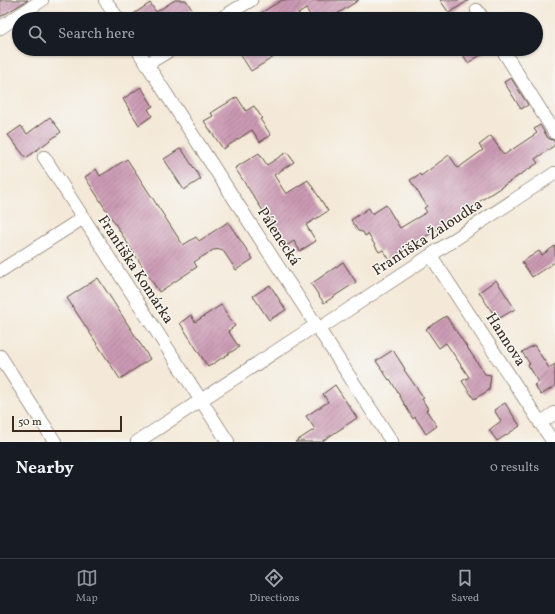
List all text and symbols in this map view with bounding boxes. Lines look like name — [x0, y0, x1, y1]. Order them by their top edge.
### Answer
search box — [12, 12, 543, 56]
icon: search — [26, 23, 48, 45]
text: Search here — [58, 24, 135, 45]
street label: Františka Žaloudka — [369, 194, 487, 282]
street label: Pálenecká — [251, 204, 305, 270]
street label: Františka Komárka — [92, 212, 178, 328]
street label: Hannova — [480, 309, 530, 371]
scale bar — [12, 414, 122, 433]
text: 50 m — [18, 415, 42, 430]
text: Nearby — [16, 457, 74, 480]
text: 0 results — [490, 459, 539, 477]
tab: Map — [76, 567, 98, 606]
tab: Directions — [249, 567, 300, 606]
tab: Saved — [451, 567, 479, 606]

